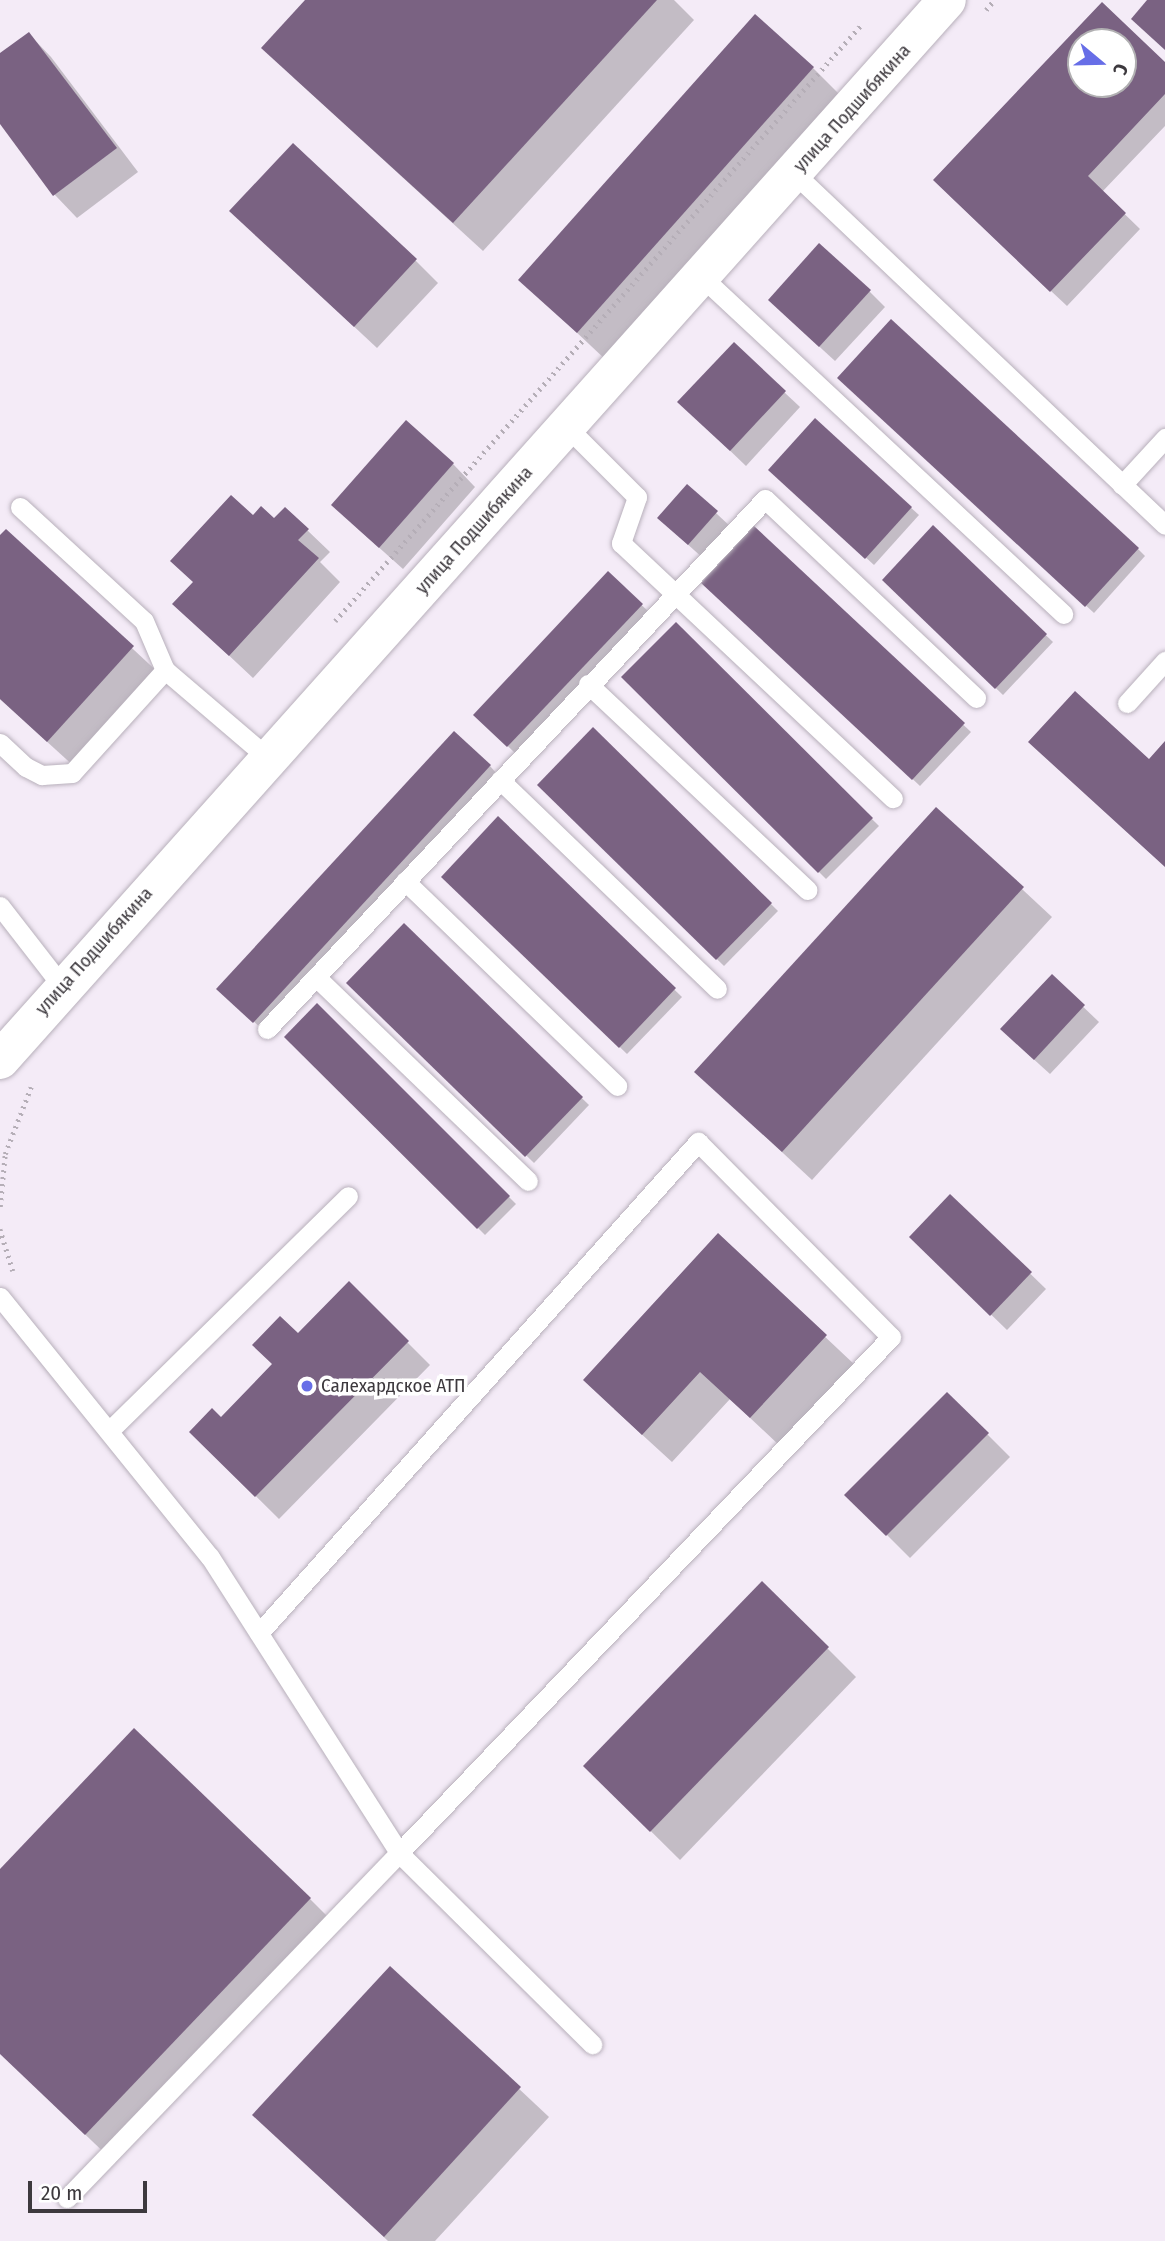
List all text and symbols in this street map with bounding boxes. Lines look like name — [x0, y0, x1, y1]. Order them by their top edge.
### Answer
north arrow — [1067, 28, 1137, 98]
street label: улица Подшибякина — [789, 39, 915, 177]
text: С — [1108, 61, 1133, 78]
street label: улица Подшибякина — [411, 461, 537, 599]
street label: улица Подшибякина — [31, 882, 157, 1020]
place label: Салехардское АТП — [321, 1375, 466, 1397]
marker: Салехардское АТП — [299, 1378, 315, 1394]
scale bar — [32, 2168, 150, 2212]
text: 20 m — [41, 2180, 82, 2206]

